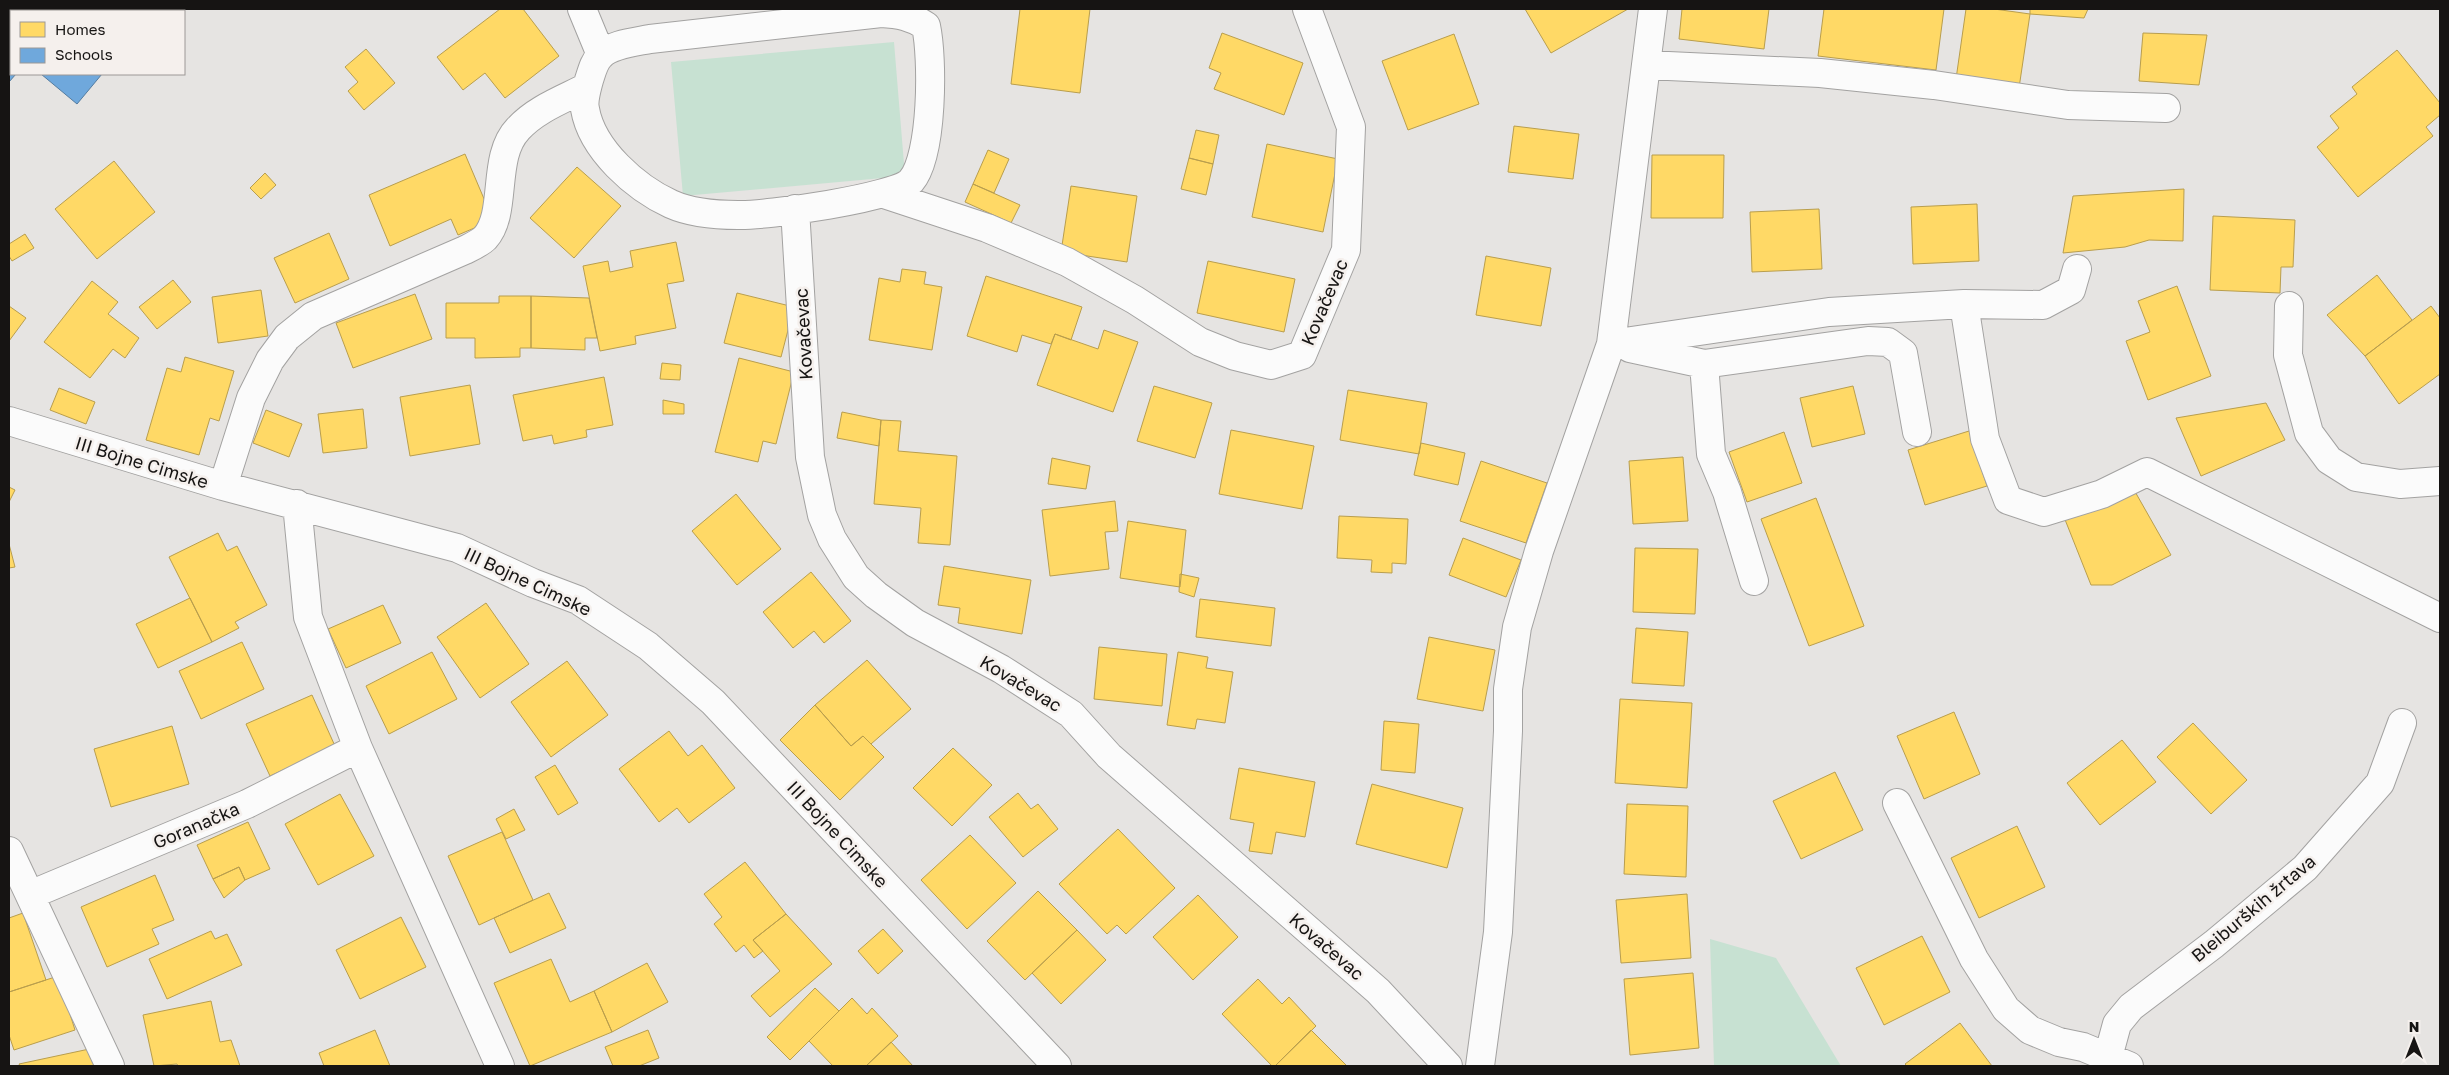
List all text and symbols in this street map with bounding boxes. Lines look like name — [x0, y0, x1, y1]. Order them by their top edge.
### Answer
legend — [10, 10, 185, 75]
text: Homes — [55, 20, 105, 38]
text: Schools — [55, 45, 113, 63]
street label: Kovačevac — [1296, 255, 1352, 348]
street label: Kovačevac — [790, 287, 816, 380]
street label: III Bojne Cimske — [73, 431, 211, 493]
street label: III Bojne Cimske — [461, 542, 595, 620]
street label: Kovačevac — [976, 650, 1066, 716]
street label: III Bojne Cimske — [783, 776, 893, 892]
street label: Goranačka — [149, 797, 243, 853]
street label: Bleiburških žrtava — [2186, 850, 2320, 966]
street label: Kovačevac — [1285, 908, 1369, 984]
north arrow — [2389, 1015, 2439, 1065]
text: N — [2409, 1018, 2419, 1035]

